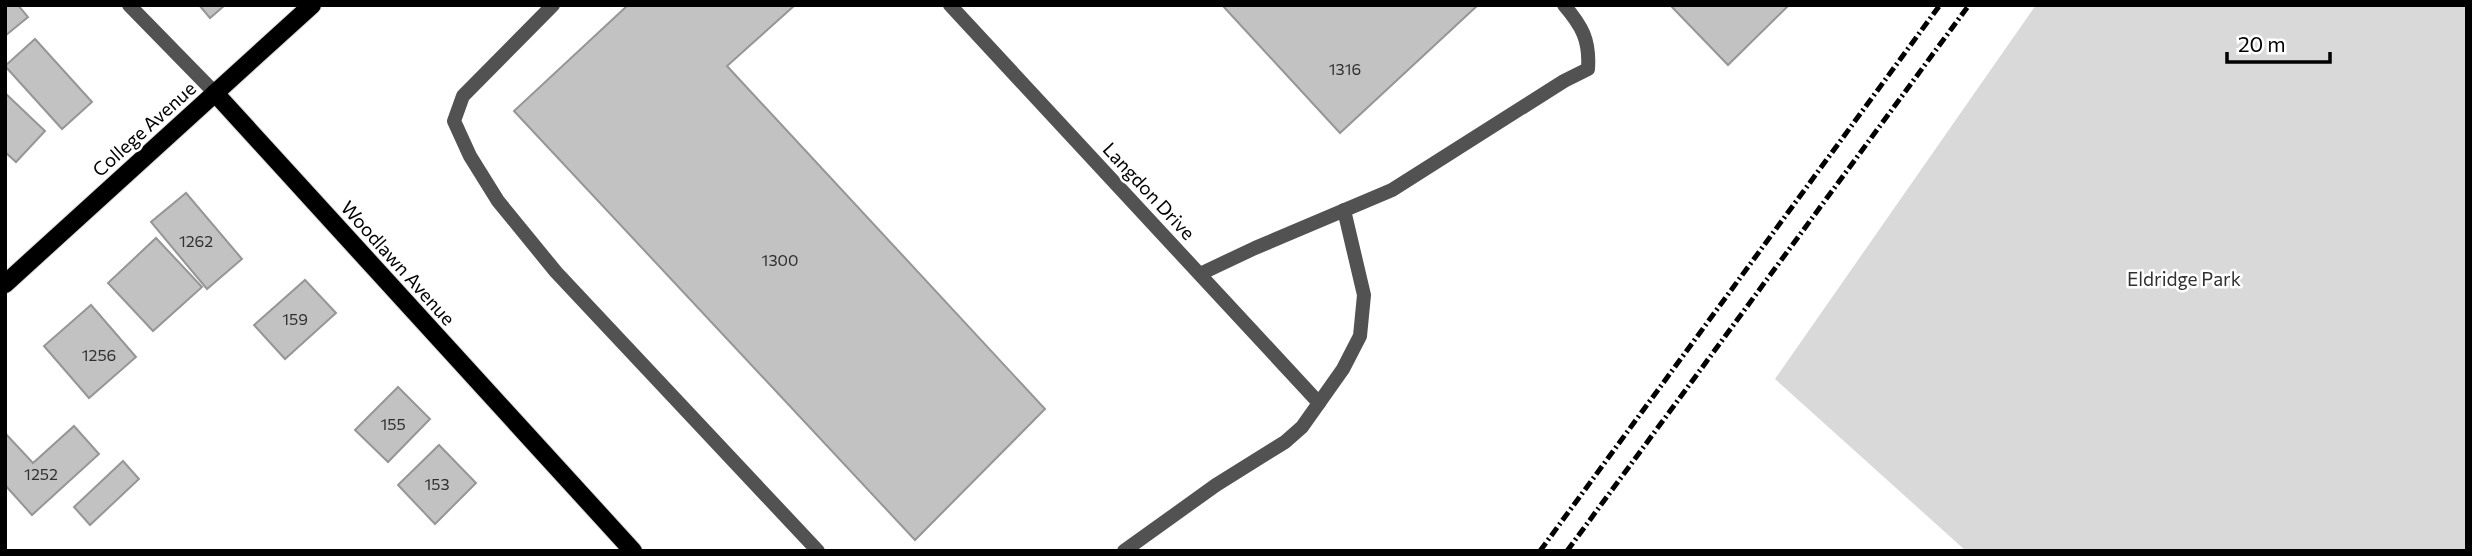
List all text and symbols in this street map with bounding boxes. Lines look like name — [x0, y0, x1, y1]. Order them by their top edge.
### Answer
scale bar — [2227, 21, 2330, 65]
text: 20 m — [2238, 31, 2286, 56]
house number: 1316 — [1329, 59, 1361, 78]
street label: College Avenue — [87, 76, 200, 181]
street label: Langdon Drive — [1098, 137, 1200, 244]
street label: Woodlawn Avenue — [337, 196, 460, 330]
house number: 1262 — [179, 231, 213, 250]
house number: 1300 — [762, 250, 798, 269]
park label: Eldridge Park — [2127, 267, 2241, 290]
house number: 159 — [282, 309, 308, 328]
house number: 1256 — [82, 345, 116, 364]
house number: 155 — [380, 414, 406, 433]
house number: 1252 — [24, 464, 58, 483]
house number: 153 — [424, 474, 450, 493]

